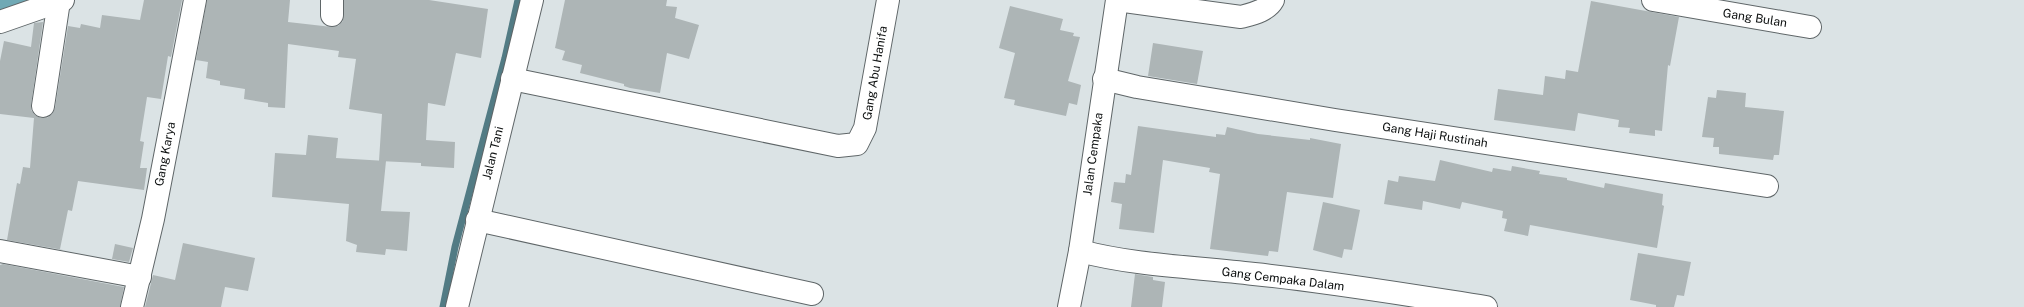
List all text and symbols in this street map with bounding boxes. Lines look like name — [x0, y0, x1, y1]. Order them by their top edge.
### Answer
street label: Gang Bulan — [1722, 6, 1788, 30]
street label: Gang Abu Hanifa — [860, 25, 890, 121]
street label: Jalan Cempaka — [1080, 112, 1106, 196]
street label: Gang Haji Rustinah — [1381, 120, 1489, 150]
street label: Gang Karya — [152, 121, 178, 187]
street label: Jalan Tani — [480, 125, 506, 181]
street label: Gang Cempaka Dalam — [1221, 265, 1345, 293]

